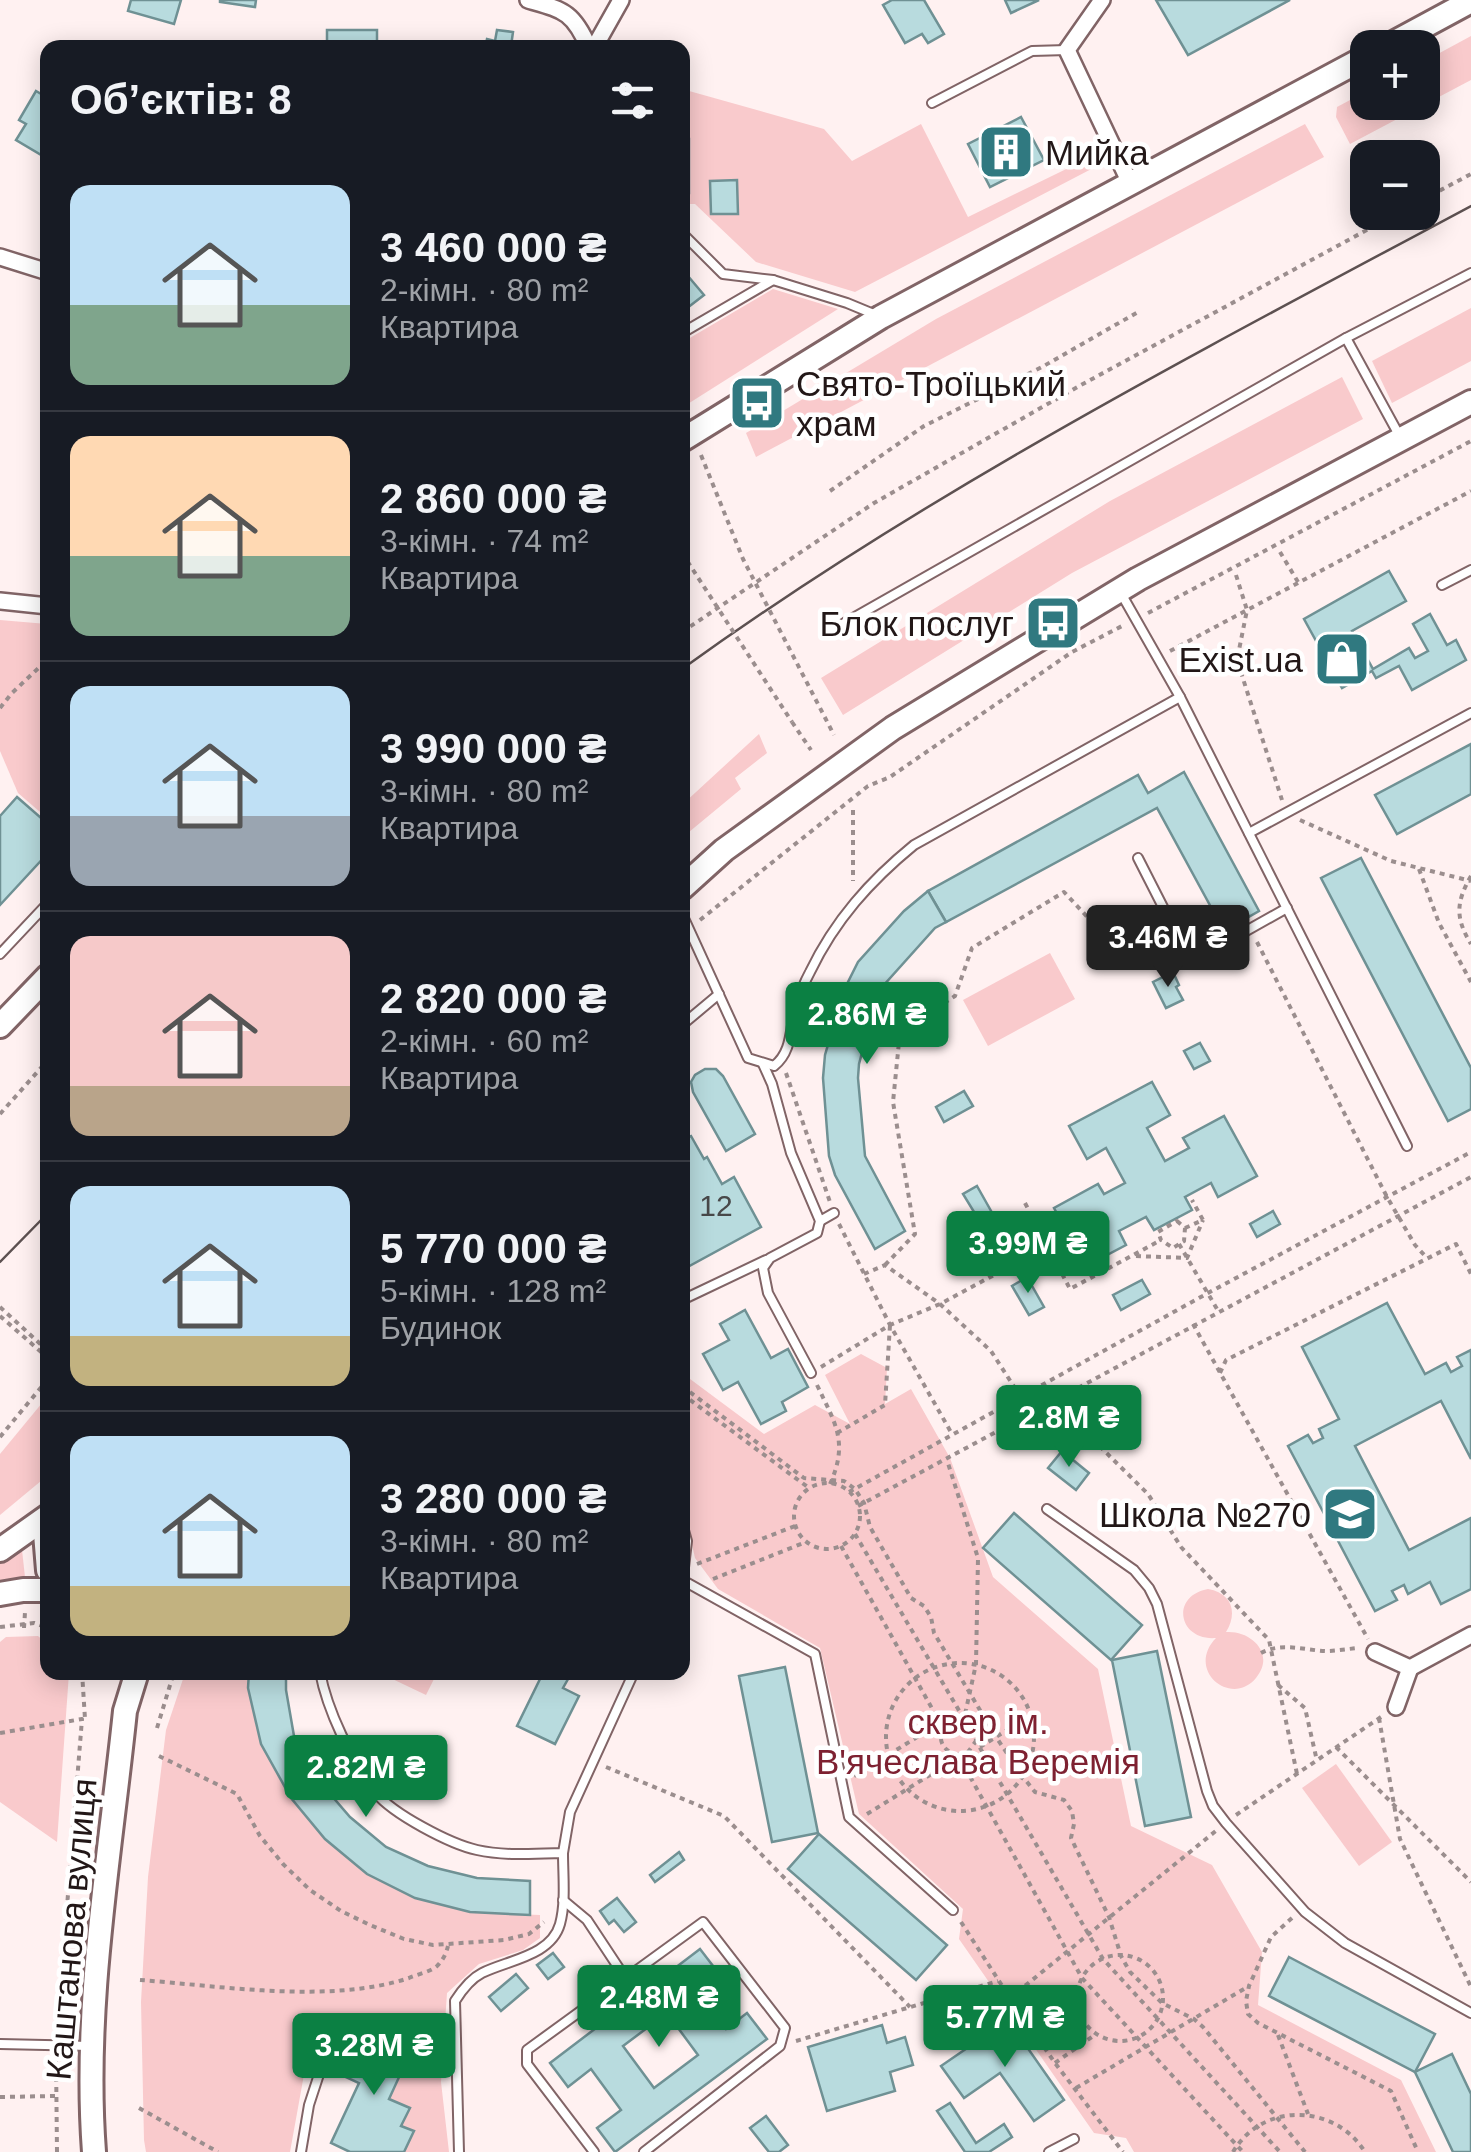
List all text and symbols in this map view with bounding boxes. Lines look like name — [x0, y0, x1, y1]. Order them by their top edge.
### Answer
map controls — [1350, 30, 1440, 230]
button: + — [1350, 30, 1440, 120]
icon: filters — [605, 73, 660, 128]
text: Об’єктів: 8 — [70, 76, 292, 123]
building icon: Мийка — [976, 122, 1036, 182]
place label: Мийка — [1045, 133, 1149, 172]
button: − — [1350, 140, 1440, 230]
text: 3 460 000 ₴ — [380, 224, 607, 271]
icon: home — [150, 225, 270, 345]
text: 2-кімн. · 80 m² — [380, 272, 588, 308]
text: Квартира — [380, 309, 518, 345]
place label: Свято-Троїцький храм — [796, 364, 1066, 443]
bus stop icon: Свято-Троїцький храм — [727, 373, 787, 433]
text: 2 860 000 ₴ — [380, 475, 607, 522]
icon: home — [150, 476, 270, 596]
text: 3-кімн. · 74 m² — [380, 523, 588, 559]
text: Квартира — [380, 560, 518, 596]
bus stop icon: Блок послуг — [1023, 593, 1083, 653]
place label: Блок послуг — [820, 604, 1014, 643]
shop icon: Exist.ua — [1312, 629, 1372, 689]
place label: Exist.ua — [1179, 640, 1304, 679]
text: 3 990 000 ₴ — [380, 725, 607, 772]
icon: home — [150, 726, 270, 846]
text: 3-кімн. · 80 m² — [380, 773, 588, 809]
text: Квартира — [380, 810, 518, 846]
pin: 3.46M ₴ — [1076, 905, 1260, 990]
text: 3.46M ₴ — [1108, 919, 1228, 955]
text: 2 820 000 ₴ — [380, 975, 607, 1022]
icon: home — [150, 976, 270, 1096]
pin: 2.86M ₴ — [775, 982, 959, 1067]
text: 2.86M ₴ — [807, 996, 927, 1032]
text: 2-кімн. · 60 m² — [380, 1023, 588, 1059]
text: Квартира — [380, 1060, 518, 1096]
house number: 12 — [699, 1189, 733, 1222]
pin: 3.99M ₴ — [936, 1211, 1120, 1296]
text: 5 770 000 ₴ — [380, 1225, 607, 1272]
text: 3.99M ₴ — [968, 1225, 1088, 1261]
icon: home — [150, 1226, 270, 1346]
text: 5-кімн. · 128 m² — [380, 1273, 606, 1309]
text: Будинок — [380, 1310, 501, 1346]
pin: 2.8M ₴ — [988, 1385, 1150, 1470]
text: 2.8M ₴ — [1018, 1399, 1120, 1435]
text: 3 280 000 ₴ — [380, 1475, 607, 1522]
icon: home — [150, 1476, 270, 1596]
school or university icon: Школа №270 — [1320, 1484, 1380, 1544]
place label: Школа №270 — [1099, 1495, 1311, 1534]
text: 3-кімн. · 80 m² — [380, 1523, 588, 1559]
text: Квартира — [380, 1560, 518, 1596]
park label: сквер ім. В'ячеслава Веремія — [816, 1702, 1140, 1781]
pin: 2.82M ₴ — [274, 1735, 458, 1820]
text: 2.82M ₴ — [306, 1749, 426, 1785]
street label: Каштанова вулиця — [38, 1777, 104, 2081]
pin: 2.48M ₴ — [567, 1965, 751, 2050]
text: 2.48M ₴ — [599, 1979, 719, 2015]
pin: 5.77M ₴ — [913, 1985, 1097, 2070]
text: 5.77M ₴ — [945, 1999, 1065, 2035]
pin: 3.28M ₴ — [282, 2013, 466, 2098]
text: 3.28M ₴ — [314, 2027, 434, 2063]

